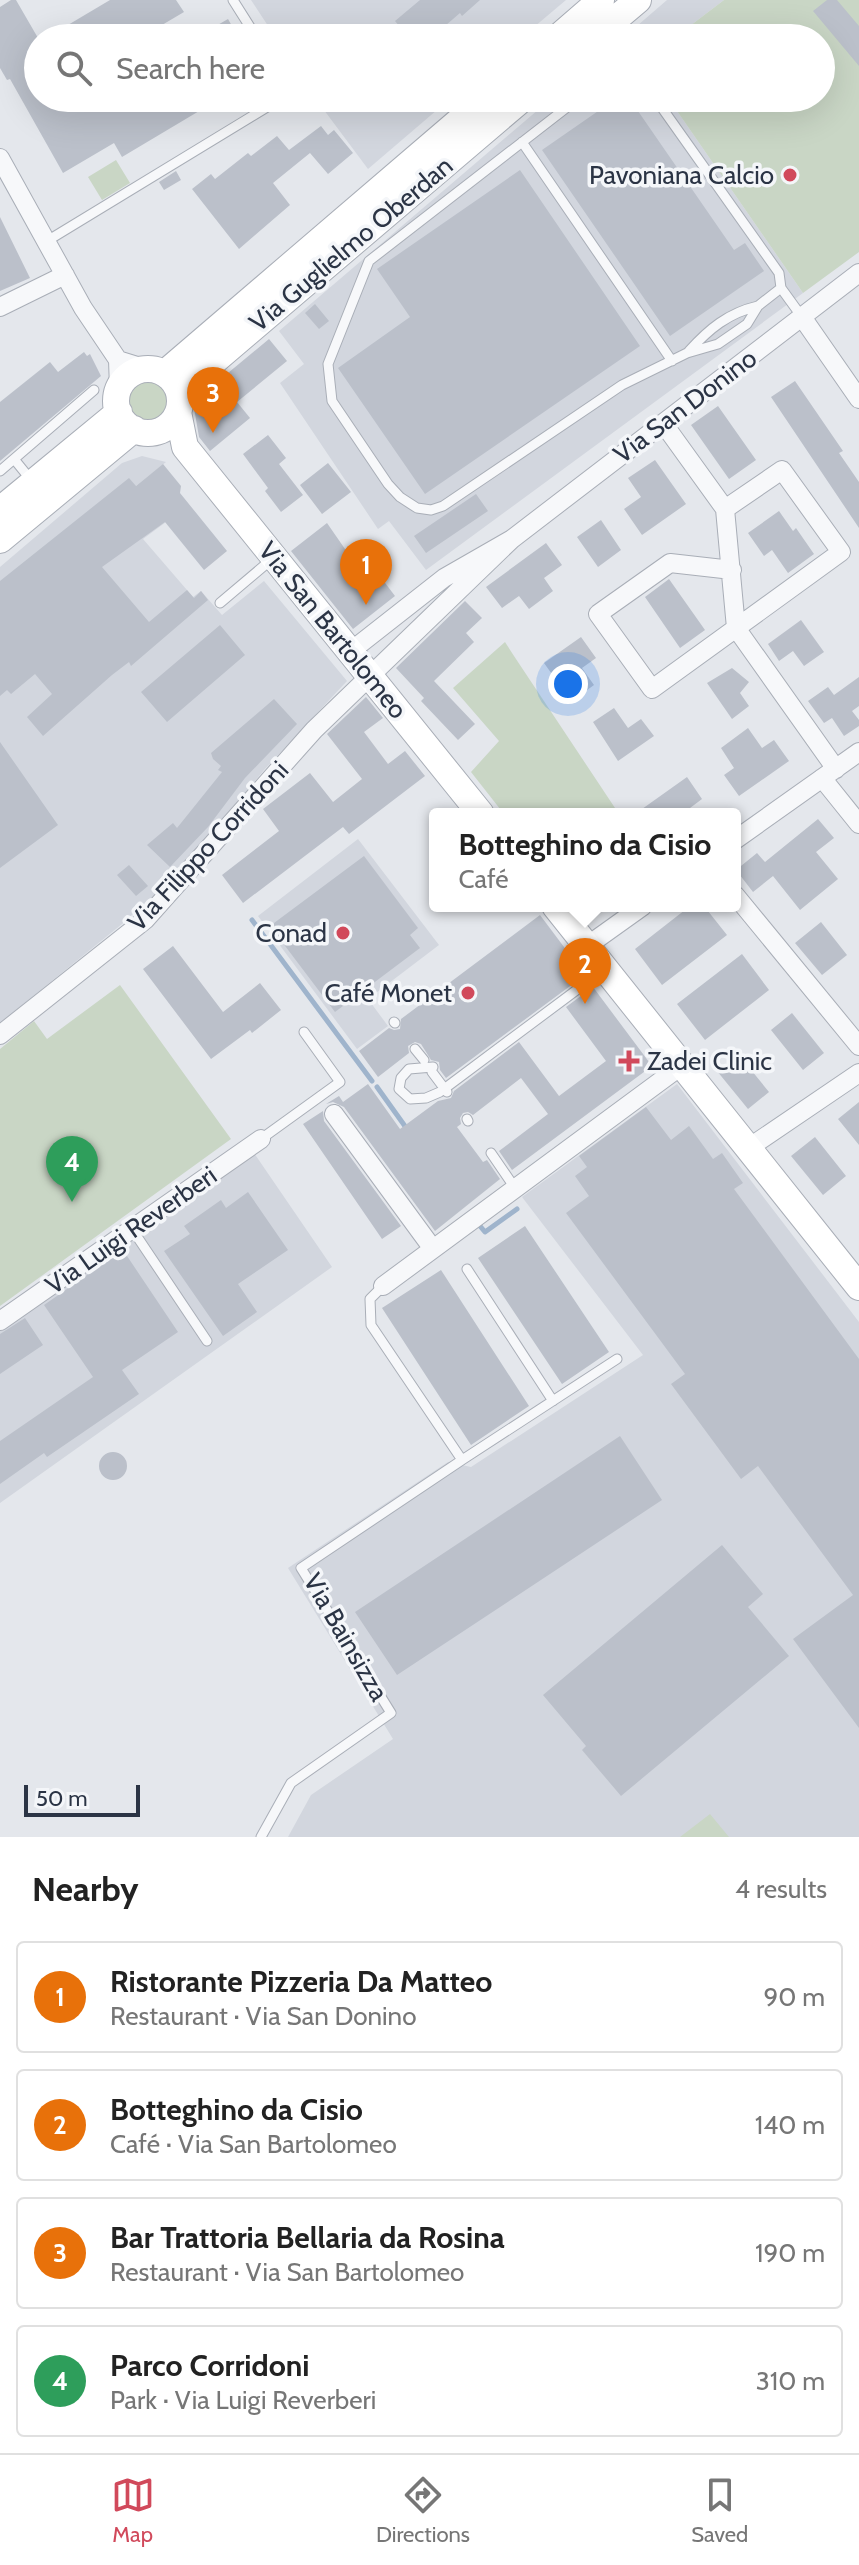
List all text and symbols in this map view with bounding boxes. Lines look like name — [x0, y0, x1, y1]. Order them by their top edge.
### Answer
search box — [24, 24, 835, 112]
icon: search — [52, 46, 96, 90]
text: Search here — [116, 50, 265, 87]
street label: Via Guglielmo Oberdan — [243, 150, 459, 338]
place label: Pavoniana Calcio — [589, 159, 774, 191]
marker: Pavoniana Calcio — [781, 166, 799, 184]
street label: Via San Donino — [607, 342, 763, 470]
pin: 3 — [187, 367, 239, 433]
street label: Via San Bartolomeo — [252, 535, 414, 725]
pin: 1 — [340, 539, 392, 605]
your location — [548, 664, 588, 704]
street label: Via Filippo Corridoni — [121, 754, 295, 938]
popup — [429, 808, 741, 912]
text: Botteghino da Cisio — [459, 826, 711, 863]
text: Café — [459, 863, 509, 895]
place label: Conad — [256, 917, 327, 949]
marker: Conad — [334, 924, 352, 942]
pin: 2 — [559, 938, 611, 1004]
place label: Café Monet — [324, 977, 452, 1009]
marker: Café Monet — [459, 984, 477, 1002]
place label: Zadei Clinic — [647, 1045, 772, 1077]
marker: Zadei Clinic — [618, 1050, 640, 1072]
pin: 4 — [46, 1136, 98, 1202]
street label: Via Luigi Reverberi — [39, 1159, 223, 1301]
street label: Via Bainsizza — [297, 1567, 396, 1707]
scale bar — [24, 1781, 140, 1817]
text: 50 m — [36, 1785, 88, 1812]
text: Nearby — [32, 1868, 139, 1910]
text: 4 results — [735, 1873, 827, 1905]
text: Ristorante Pizzeria Da Matteo — [110, 1963, 492, 2000]
text: 1 — [55, 1981, 65, 2013]
text: 90 m — [763, 1981, 825, 2013]
text: Restaurant · Via San Donino — [110, 2000, 416, 2032]
text: Botteghino da Cisio — [110, 2091, 363, 2128]
text: 2 — [53, 2109, 67, 2141]
text: 140 m — [755, 2109, 825, 2141]
text: Café · Via San Bartolomeo — [110, 2128, 397, 2160]
text: Bar Trattoria Bellaria da Rosina — [110, 2219, 505, 2256]
text: 3 — [53, 2237, 67, 2269]
text: 190 m — [755, 2237, 825, 2269]
text: Restaurant · Via San Bartolomeo — [110, 2256, 464, 2288]
text: Parco Corridoni — [110, 2347, 310, 2384]
text: 4 — [52, 2365, 68, 2397]
text: 310 m — [756, 2365, 825, 2397]
text: Park · Via Luigi Reverberi — [110, 2384, 376, 2416]
tab: Map — [111, 2473, 155, 2548]
tab: Directions — [376, 2473, 470, 2548]
tab: Saved — [691, 2473, 748, 2548]

